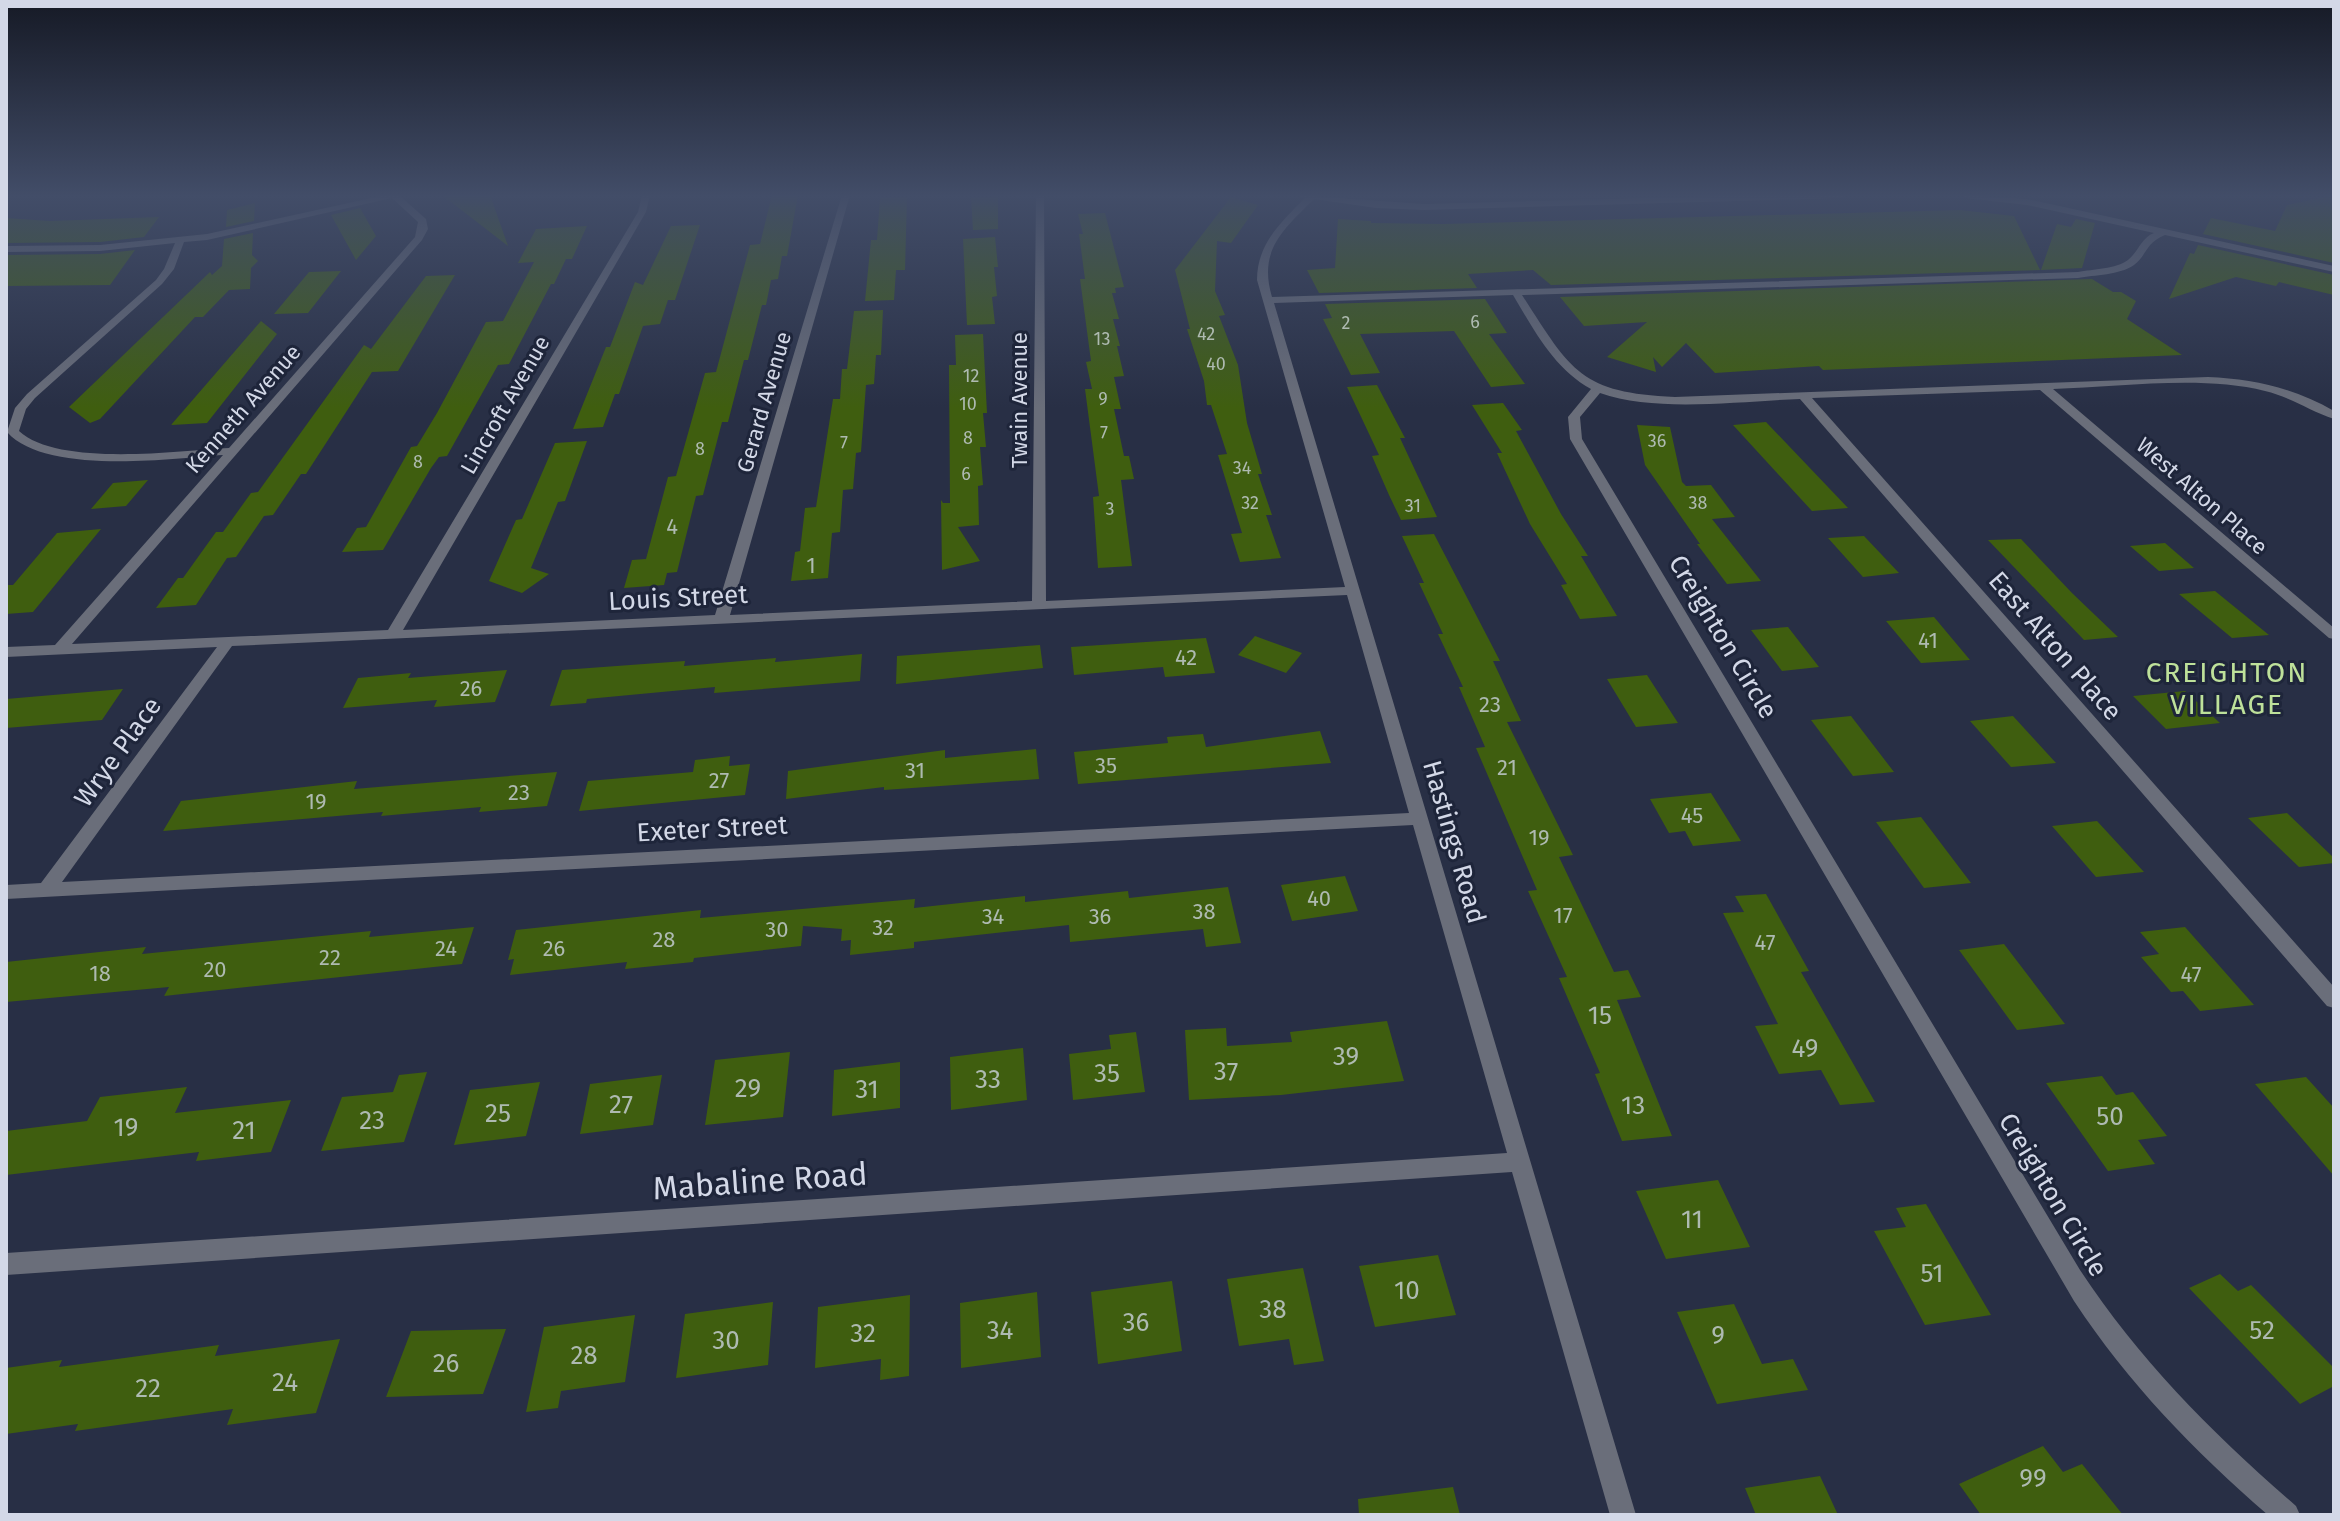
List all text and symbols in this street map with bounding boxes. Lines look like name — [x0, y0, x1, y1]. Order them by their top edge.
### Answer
house number: 6 — [1470, 311, 1480, 333]
house number: 2 — [1342, 312, 1351, 334]
house number: 42 — [1197, 323, 1215, 345]
street label: Gerard Avenue — [731, 328, 797, 476]
house number: 13 — [1094, 328, 1110, 350]
street label: Lincroft Avenue — [454, 331, 556, 479]
street label: Twain Avenue — [1006, 332, 1033, 468]
street label: Kenneth Avenue — [180, 339, 306, 479]
house number: 40 — [1206, 353, 1226, 375]
house number: 12 — [963, 365, 979, 387]
house number: 9 — [1098, 388, 1108, 410]
house number: 10 — [959, 393, 977, 415]
house number: 7 — [1100, 422, 1108, 444]
house number: 8 — [963, 427, 973, 449]
house number: 36 — [1648, 430, 1666, 452]
house number: 7 — [840, 432, 848, 454]
street label: West Alton Place — [2131, 432, 2273, 560]
house number: 8 — [695, 438, 705, 460]
house number: 8 — [413, 451, 423, 473]
house number: 34 — [1233, 457, 1252, 479]
house number: 6 — [961, 463, 971, 485]
house number: 32 — [1241, 492, 1259, 514]
house number: 38 — [1689, 492, 1708, 514]
house number: 31 — [1405, 495, 1421, 517]
house number: 3 — [1106, 498, 1114, 520]
house number: 4 — [666, 513, 678, 540]
street label: Creighton Circle — [1662, 550, 1784, 724]
house number: 1 — [806, 552, 816, 579]
street label: East Alton Place — [1982, 565, 2128, 727]
street label: Louis Street — [608, 579, 749, 617]
house number: 41 — [1918, 627, 1938, 654]
house number: 42 — [1175, 644, 1197, 671]
district label: CREIGHTON VILLAGE — [2146, 656, 2308, 721]
house number: 26 — [460, 675, 482, 702]
street label: Wrye Place — [68, 691, 168, 813]
house number: 23 — [1479, 691, 1501, 718]
house number: 35 — [1095, 752, 1117, 779]
house number: 21 — [1497, 754, 1517, 781]
house number: 31 — [905, 757, 925, 784]
street label: Hastings Road — [1416, 757, 1492, 927]
house number: 27 — [709, 767, 729, 794]
house number: 23 — [508, 779, 530, 806]
house number: 19 — [305, 788, 327, 815]
house number: 45 — [1681, 802, 1703, 829]
street label: Exeter Street — [636, 810, 789, 848]
house number: 19 — [1528, 824, 1550, 851]
house number: 40 — [1307, 885, 1331, 912]
house number: 38 — [1192, 898, 1216, 925]
house number: 17 — [1553, 902, 1573, 929]
house number: 34 — [982, 903, 1005, 930]
house number: 36 — [1089, 903, 1111, 930]
house number: 32 — [872, 914, 894, 941]
house number: 30 — [765, 916, 789, 943]
house number: 28 — [652, 926, 676, 953]
house number: 47 — [1755, 929, 1776, 956]
house number: 24 — [435, 935, 457, 962]
house number: 26 — [543, 935, 565, 962]
house number: 22 — [319, 944, 341, 971]
house number: 20 — [203, 956, 227, 983]
house number: 18 — [89, 960, 111, 987]
house number: 47 — [2181, 961, 2202, 988]
house number: 15 — [1588, 1000, 1612, 1031]
house number: 49 — [1792, 1033, 1818, 1064]
house number: 39 — [1333, 1041, 1359, 1072]
house number: 37 — [1214, 1056, 1238, 1087]
house number: 35 — [1094, 1058, 1120, 1089]
house number: 33 — [975, 1064, 1001, 1095]
house number: 29 — [735, 1073, 761, 1104]
house number: 31 — [855, 1074, 879, 1105]
house number: 27 — [609, 1089, 633, 1120]
house number: 13 — [1621, 1090, 1645, 1121]
house number: 25 — [485, 1098, 511, 1129]
house number: 50 — [2096, 1101, 2124, 1132]
house number: 23 — [359, 1105, 385, 1136]
street label: Creighton Circle — [1992, 1108, 2114, 1282]
house number: 19 — [114, 1112, 138, 1143]
house number: 21 — [232, 1115, 256, 1146]
street label: Mabaline Road — [651, 1155, 869, 1207]
house number: 11 — [1681, 1204, 1703, 1235]
house number: 51 — [1921, 1258, 1943, 1289]
house number: 10 — [1394, 1275, 1420, 1306]
house number: 38 — [1259, 1294, 1287, 1325]
house number: 36 — [1123, 1307, 1149, 1338]
house number: 34 — [987, 1315, 1014, 1346]
house number: 52 — [2249, 1315, 2275, 1346]
house number: 32 — [850, 1318, 876, 1349]
house number: 9 — [1711, 1320, 1725, 1351]
house number: 30 — [712, 1325, 740, 1356]
house number: 28 — [570, 1340, 598, 1371]
house number: 26 — [433, 1348, 459, 1379]
house number: 24 — [272, 1367, 298, 1398]
house number: 22 — [135, 1373, 161, 1404]
house number: 99 — [2019, 1463, 2047, 1494]

